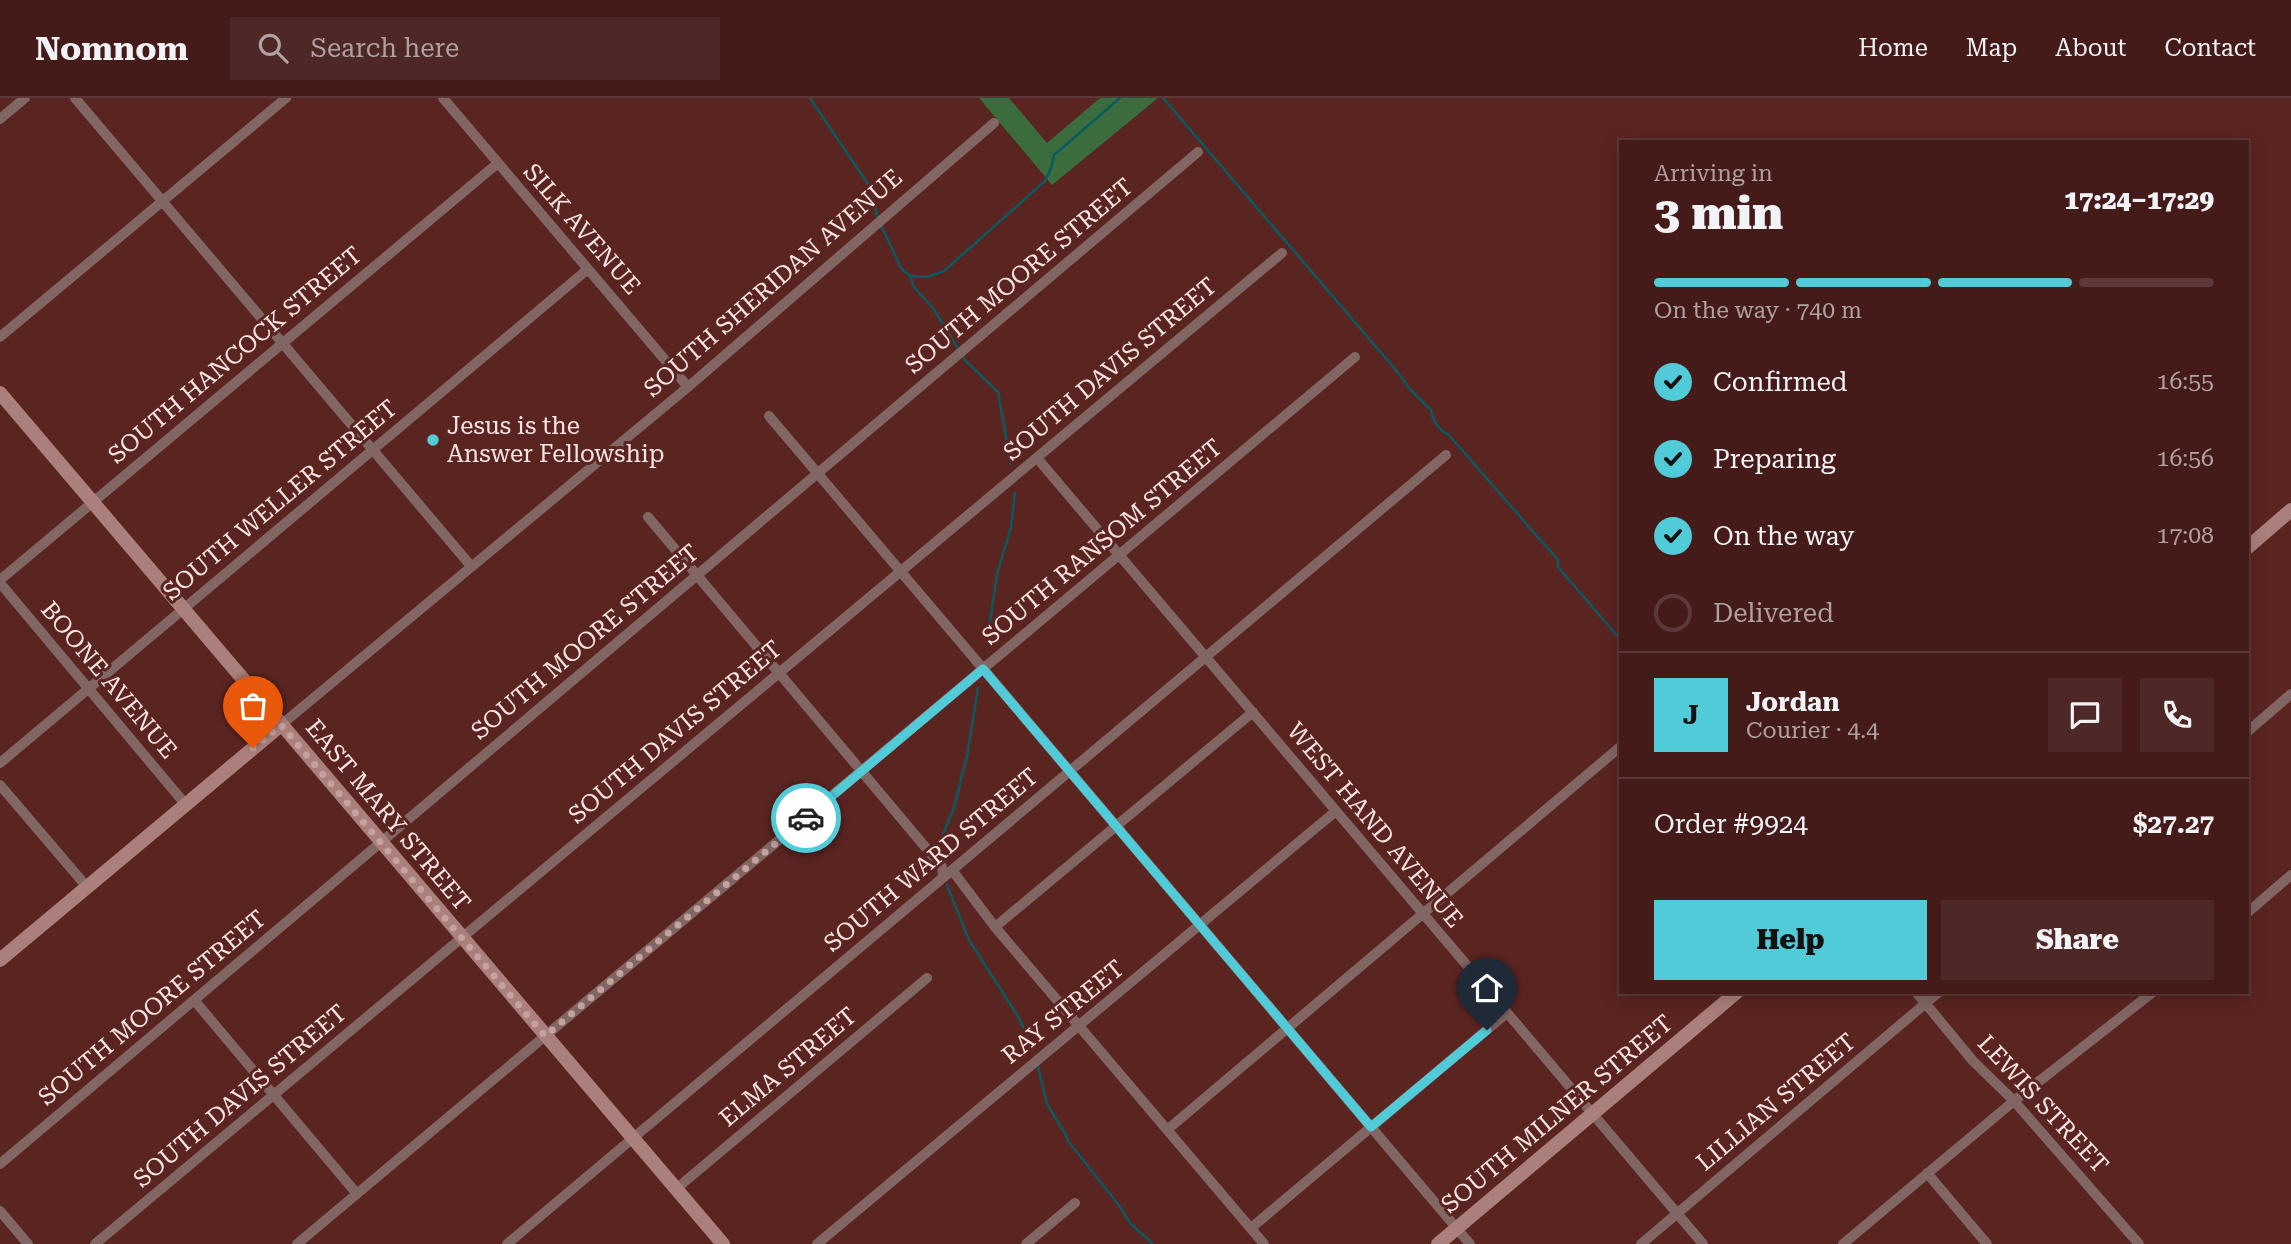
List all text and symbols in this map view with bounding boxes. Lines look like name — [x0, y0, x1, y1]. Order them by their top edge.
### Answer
search box — [230, 17, 720, 80]
text: Nomnom — [35, 29, 188, 68]
icon: search — [254, 29, 292, 67]
text: Search here — [310, 33, 459, 63]
text: Home — [1858, 34, 1928, 62]
text: Map — [1966, 34, 2017, 62]
text: About — [2055, 34, 2126, 62]
text: Contact — [2164, 34, 2256, 62]
street label: SILK AVENUE — [518, 158, 646, 300]
text: Arriving in — [1654, 160, 1773, 187]
street label: SOUTH SHERIDAN AVENUE — [638, 163, 908, 403]
street label: SOUTH MOORE STREET — [900, 173, 1138, 379]
text: 17:24–17:29 — [2064, 185, 2214, 215]
text: 3 min — [1654, 186, 1783, 240]
street label: SOUTH HANCOCK STREET — [103, 241, 367, 469]
street label: SOUTH DAVIS STREET — [998, 272, 1222, 466]
text: On the way · 740 m — [1654, 297, 1862, 324]
icon: check — [1654, 363, 1692, 401]
text: Confirmed — [1713, 367, 1848, 397]
text: 16:55 — [2157, 368, 2214, 395]
street label: SOUTH WELLER STREET — [157, 394, 403, 606]
place label: Jesus is the Answer Fellowship — [447, 412, 664, 468]
marker: Jesus is the Answer Fellowship — [425, 432, 441, 448]
street label: SOUTH RANSOM STREET — [976, 433, 1228, 651]
icon: check — [1654, 440, 1692, 478]
text: Preparing — [1713, 444, 1836, 474]
text: 16:56 — [2157, 445, 2214, 472]
icon: check — [1654, 517, 1692, 555]
text: On the way — [1713, 521, 1854, 551]
text: 17:08 — [2157, 522, 2214, 549]
street label: SOUTH MOORE STREET — [466, 539, 704, 745]
street label: BOONE AVENUE — [35, 596, 183, 764]
text: Delivered — [1713, 598, 1834, 628]
street label: SOUTH DAVIS STREET — [563, 635, 787, 829]
pin — [223, 676, 283, 748]
button: chat — [2048, 678, 2122, 752]
button: phone — [2140, 678, 2214, 752]
icon: bag — [234, 687, 272, 725]
text: Jordan — [1746, 687, 1840, 717]
text: J — [1683, 700, 1699, 730]
street label: EAST MARY STREET — [300, 714, 476, 916]
street label: WEST HAND AVENUE — [1281, 717, 1469, 933]
text: Courier · 4.4 — [1746, 717, 1879, 744]
street label: SOUTH WARD STREET — [818, 762, 1044, 958]
courier — [771, 783, 841, 853]
icon: car — [787, 799, 825, 837]
text: Order #9924 — [1654, 809, 1808, 839]
text: $27.27 — [2133, 809, 2214, 839]
button: Help — [1654, 900, 1927, 980]
button: Share — [1941, 900, 2214, 980]
street label: SOUTH MOORE STREET — [33, 905, 271, 1111]
street label: RAY STREET — [996, 954, 1130, 1070]
pin — [1457, 958, 1517, 1030]
icon: home — [1468, 969, 1506, 1007]
street label: SOUTH DAVIS STREET — [128, 999, 352, 1193]
street label: ELMA STREET — [714, 1002, 862, 1132]
street label: SOUTH MILNER STREET — [1436, 1009, 1678, 1219]
street label: LILLIAN STREET — [1691, 1027, 1861, 1177]
street label: LEWIS STREET — [1972, 1029, 2114, 1179]

